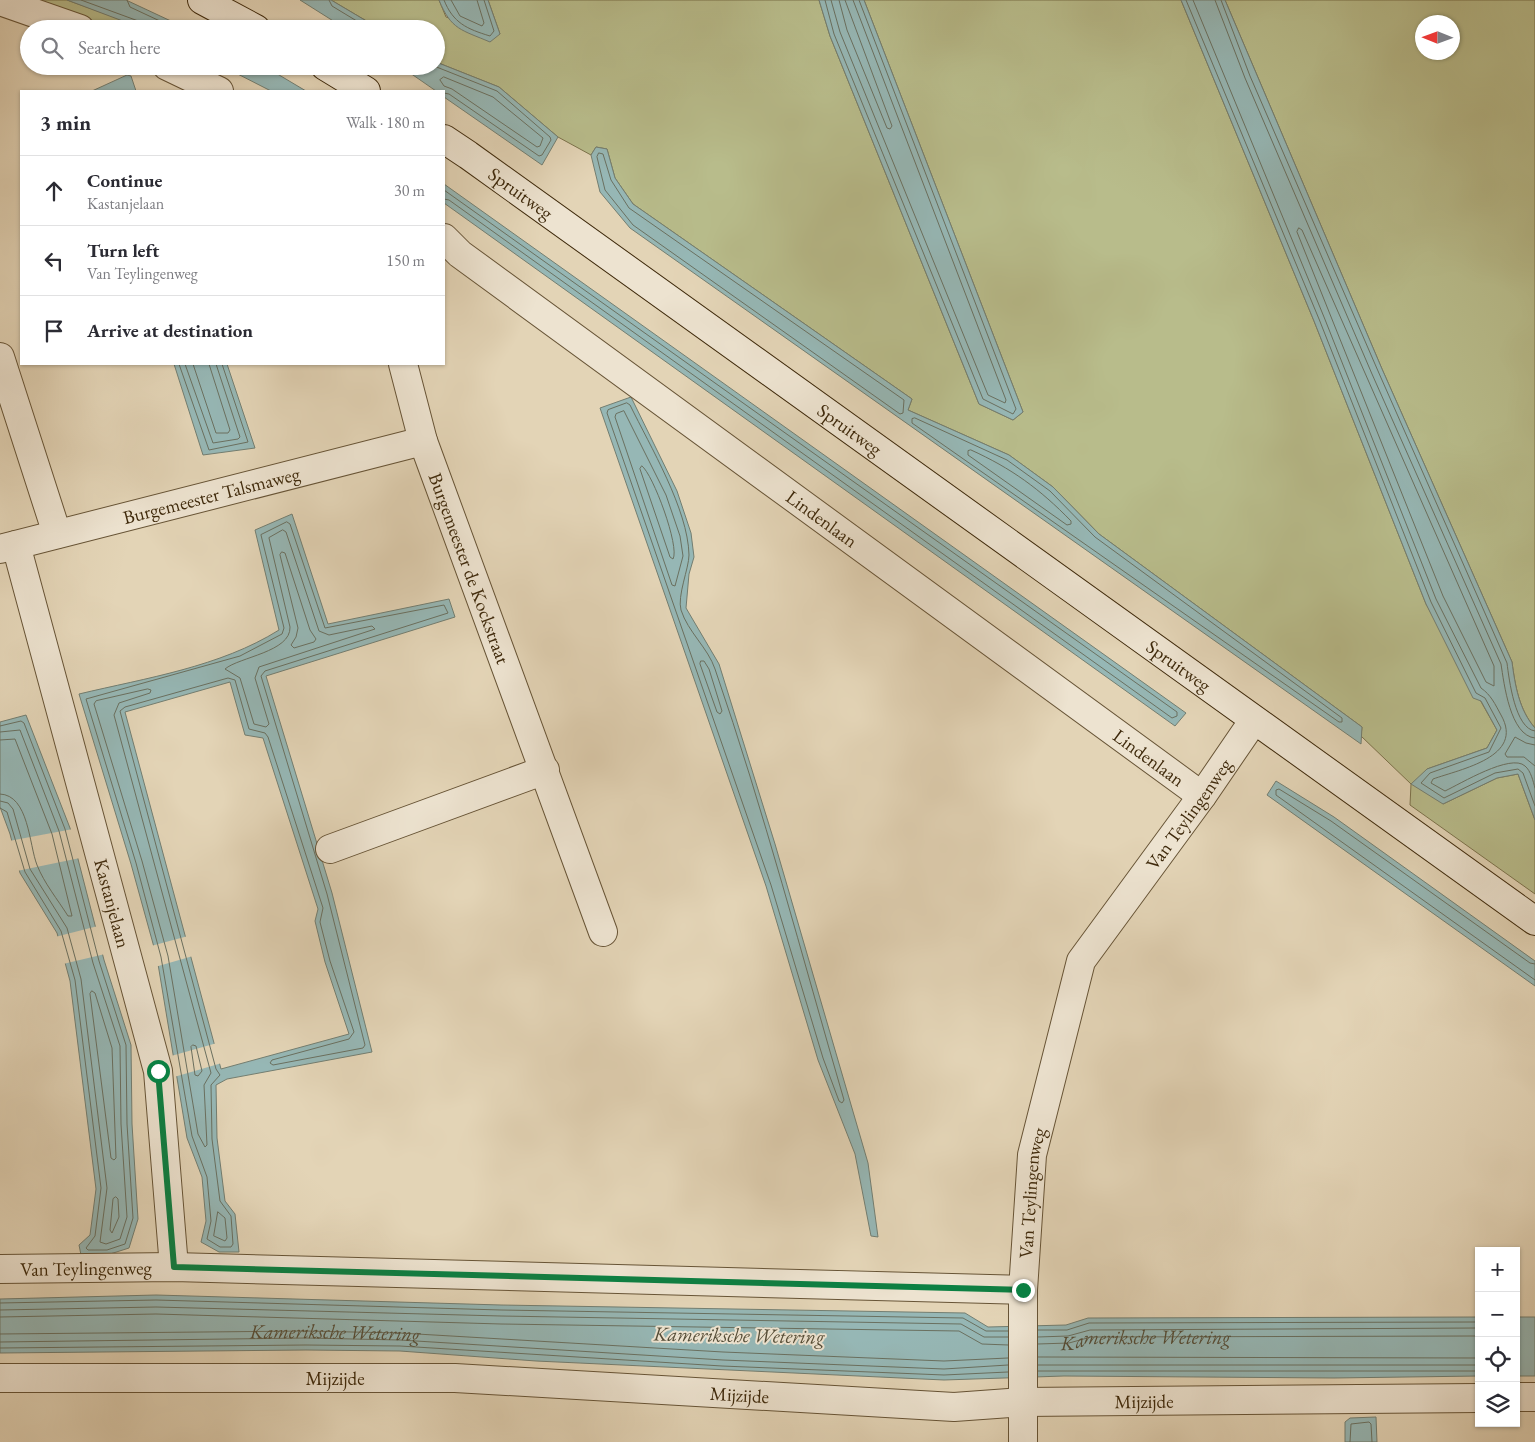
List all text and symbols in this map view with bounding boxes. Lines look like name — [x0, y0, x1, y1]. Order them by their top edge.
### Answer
north arrow — [1415, 15, 1460, 60]
search box — [20, 20, 445, 75]
icon: search — [38, 34, 66, 62]
text: Search here — [78, 35, 160, 60]
text: 3 min — [40, 109, 91, 136]
text: Walk · 180 m — [346, 112, 425, 133]
street label: Spruitweg — [484, 161, 559, 225]
text: Continue — [87, 168, 162, 193]
icon: ahead — [40, 177, 68, 205]
text: 30 m — [394, 180, 425, 201]
text: Kastanjelaan — [87, 193, 164, 214]
text: Turn left — [87, 238, 159, 263]
icon: left — [40, 247, 68, 275]
text: 150 m — [386, 250, 425, 271]
text: Van Teylingenweg — [87, 263, 198, 284]
icon: arrive — [40, 317, 68, 345]
text: Arrive at destination — [87, 318, 253, 343]
street label: Spruitweg — [813, 397, 888, 461]
street label: Burgemeester Talsmaweg — [120, 460, 303, 530]
street label: Burgemeester de Kockstraat — [423, 469, 516, 667]
street label: Lindenlaan — [781, 484, 863, 553]
street label: Spruitweg — [1142, 634, 1217, 698]
street label: Lindenlaan — [1108, 723, 1190, 792]
street label: Van Teylingenweg — [1140, 752, 1237, 874]
street label: Kastanjelaan — [89, 856, 137, 951]
route start — [147, 1060, 170, 1083]
street label: Van Teylingenweg — [1013, 1124, 1051, 1259]
map controls — [1475, 1247, 1520, 1427]
button: + — [1475, 1247, 1520, 1292]
street label: Van Teylingenweg — [20, 1255, 153, 1281]
route end — [1012, 1279, 1035, 1302]
button: − — [1475, 1292, 1520, 1337]
water label: Kameriksche Wetering — [248, 1318, 422, 1347]
water label: Kameriksche Wetering — [652, 1320, 825, 1349]
water label: Kameriksche Wetering — [1059, 1324, 1231, 1356]
button: locate — [1475, 1337, 1520, 1382]
street label: Mijzijde — [305, 1366, 365, 1391]
street label: Mijzijde — [709, 1380, 770, 1409]
button: layers — [1475, 1382, 1520, 1427]
street label: Mijzijde — [1114, 1388, 1174, 1414]

